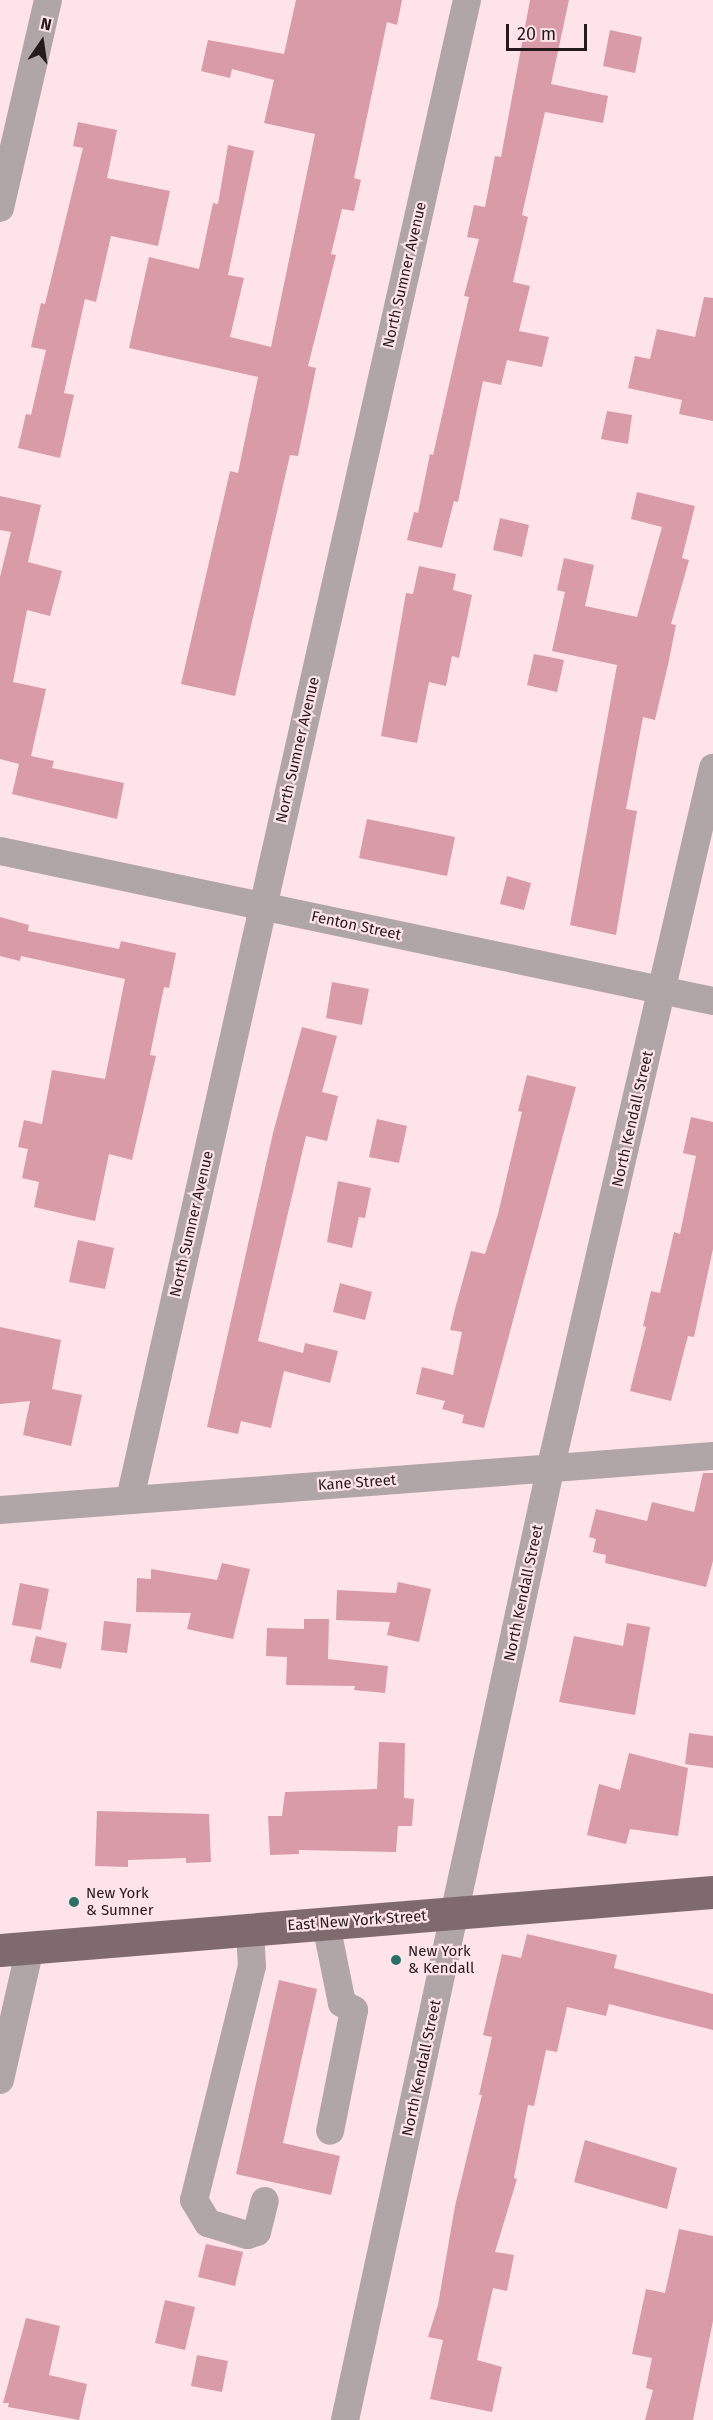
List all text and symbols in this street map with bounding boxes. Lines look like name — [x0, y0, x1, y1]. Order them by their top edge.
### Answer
north arrow — [12, 12, 72, 72]
scale bar — [509, 12, 590, 50]
text: N — [39, 14, 53, 34]
text: 20 m — [517, 23, 556, 45]
street label: North Sumner Avenue — [379, 200, 431, 350]
street label: North Sumner Avenue — [272, 675, 324, 825]
street label: Fenton Street — [310, 908, 402, 944]
street label: North Kendall Street — [609, 1049, 657, 1189]
street label: North Sumner Avenue — [166, 1149, 218, 1299]
street label: Kane Street — [317, 1471, 397, 1495]
street label: North Kendall Street — [501, 1523, 547, 1663]
place label: New York & Sumner — [86, 1884, 153, 1919]
marker: New York & Sumner — [67, 1895, 81, 1909]
street label: East New York Street — [287, 1907, 427, 1935]
place label: New York & Kendall — [408, 1942, 474, 1977]
marker: New York & Kendall — [389, 1953, 403, 1967]
street label: North Kendall Street — [399, 1998, 445, 2138]

